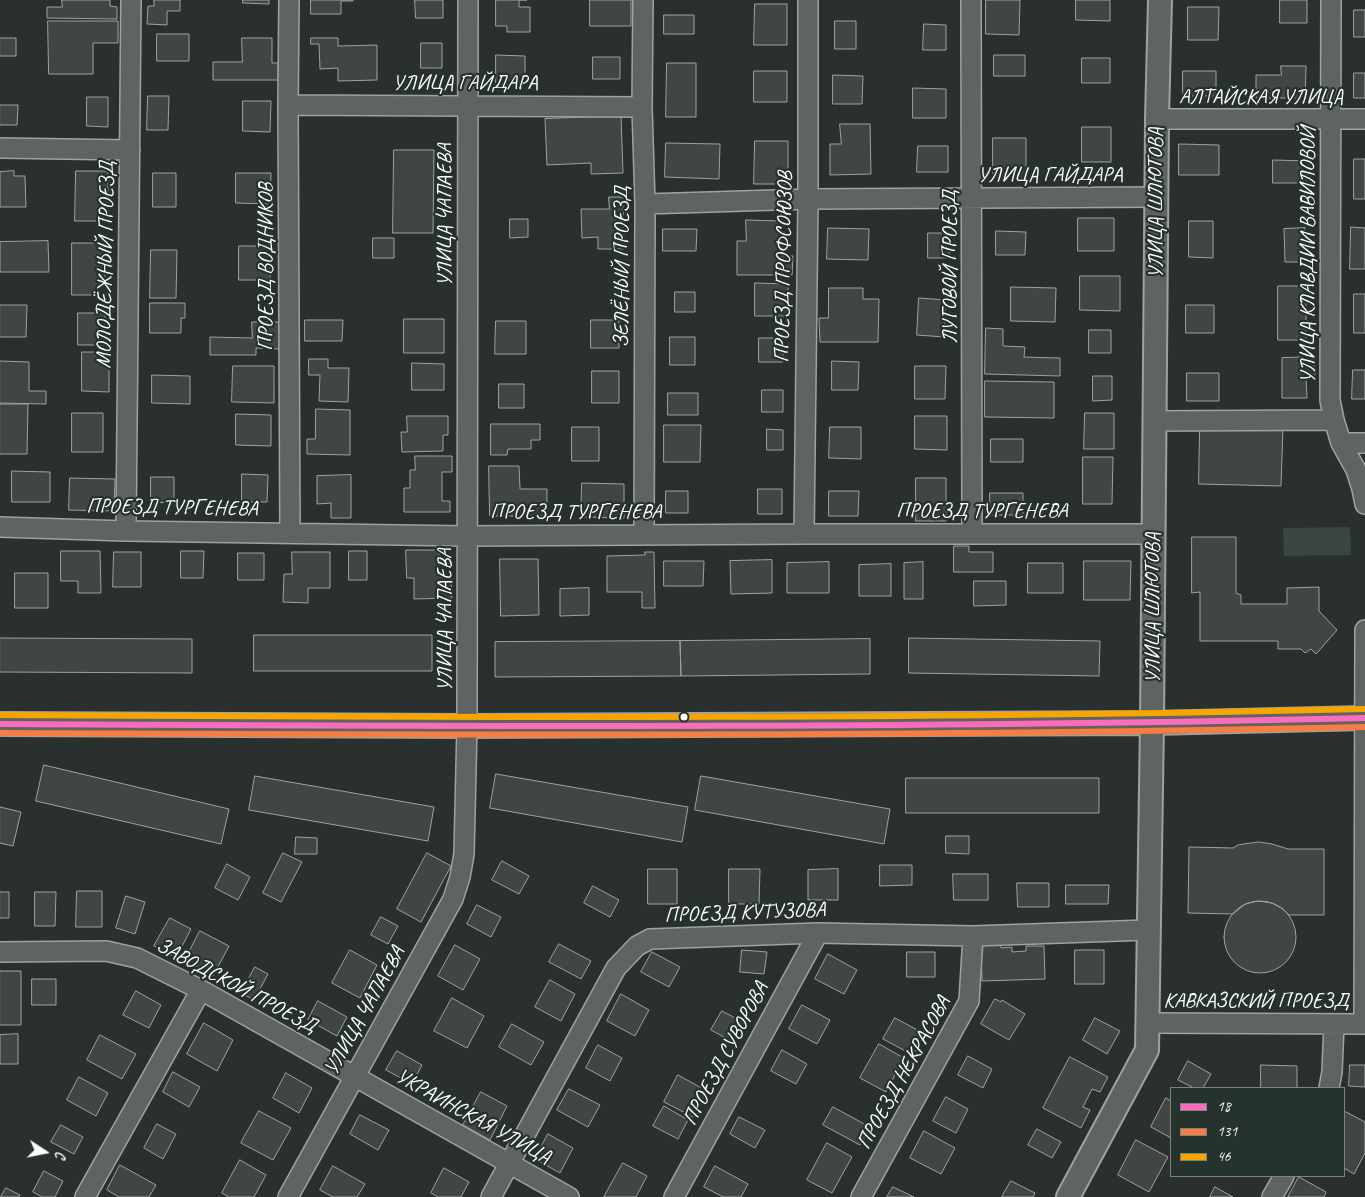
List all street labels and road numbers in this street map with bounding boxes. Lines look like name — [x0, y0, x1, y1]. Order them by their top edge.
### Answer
street label: УЛИЦА ГАЙДАРА — [393, 70, 537, 96]
street label: АЛТАЙСКАЯ УЛИЦА — [1179, 84, 1343, 110]
street label: УЛИЦА КЛАВДИИ ВАВИЛОВОЙ — [1295, 127, 1321, 383]
street label: УЛИЦА ШЛЮТОВА — [1143, 128, 1169, 278]
street label: УЛИЦА ЧАПАЕВА — [432, 143, 458, 287]
street label: МОЛОДЁЖНЫЙ ПРОЕЗД — [92, 161, 120, 369]
street label: УЛИЦА ГАЙДАРА — [978, 162, 1122, 188]
street label: ПРОЕЗД ПРОФСОЮЗОВ — [770, 171, 798, 363]
street label: ПРОЕЗД ВОДНИКОВ — [253, 183, 279, 351]
street label: ЗЕЛЁНЫЙ ПРОЕЗД — [609, 187, 635, 347]
street label: ЛУГОВОЙ ПРОЕЗД — [937, 190, 963, 344]
street label: ПРОЕЗД ТУРГЕНЕВА — [86, 494, 258, 522]
street label: ПРОЕЗД ТУРГЕНЕВА — [896, 498, 1068, 524]
street label: ПРОЕЗД ТУРГЕНЕВА — [490, 499, 662, 525]
street label: УЛИЦА ШЛЮТОВА — [1140, 533, 1166, 683]
street label: УЛИЦА ЧАПАЕВА — [432, 548, 458, 692]
street label: ПРОЕЗД КУТУЗОВА — [664, 898, 826, 928]
street label: ЗАВОДСКОЙ ПРОЕЗД — [152, 933, 320, 1039]
street label: УЛИЦА ЧАПАЕВА — [319, 942, 411, 1080]
street label: ПРОЕЗД СУВОРОВА — [678, 978, 774, 1130]
street label: КАВКАЗСКИЙ ПРОЕЗД — [1164, 988, 1348, 1014]
street label: ПРОЕЗД НЕКРАСОВА — [852, 992, 956, 1154]
street label: УКРАИНСКАЯ УЛИЦА — [391, 1064, 555, 1170]

